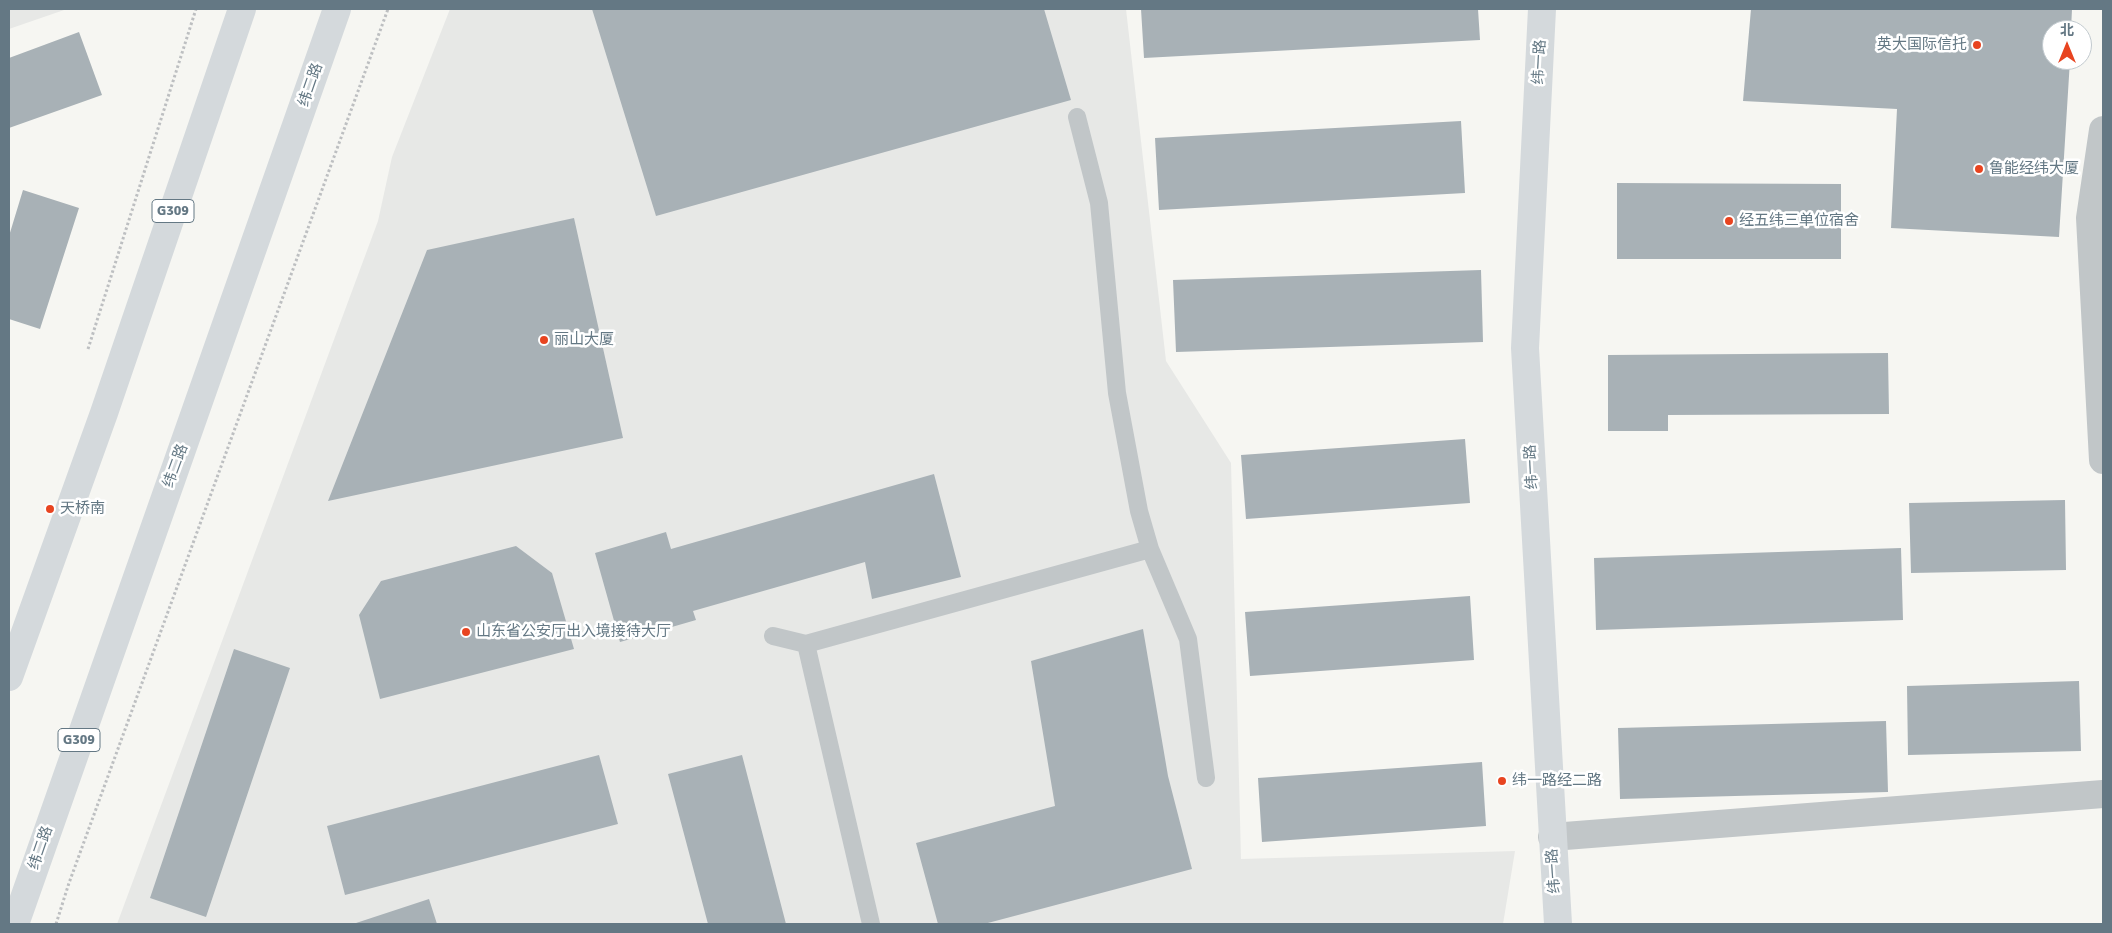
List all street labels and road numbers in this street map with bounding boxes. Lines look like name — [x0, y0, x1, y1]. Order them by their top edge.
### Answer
street label: 纬一路 — [1530, 39, 1550, 85]
street label: 纬二路 — [295, 61, 327, 109]
road number: G309 — [152, 200, 194, 222]
street label: 纬二路 — [160, 442, 192, 490]
street label: 纬一路 — [1522, 444, 1542, 490]
road number: G309 — [58, 728, 100, 752]
street label: 纬二路 — [25, 824, 57, 872]
street label: 纬一路 — [1543, 848, 1565, 894]

